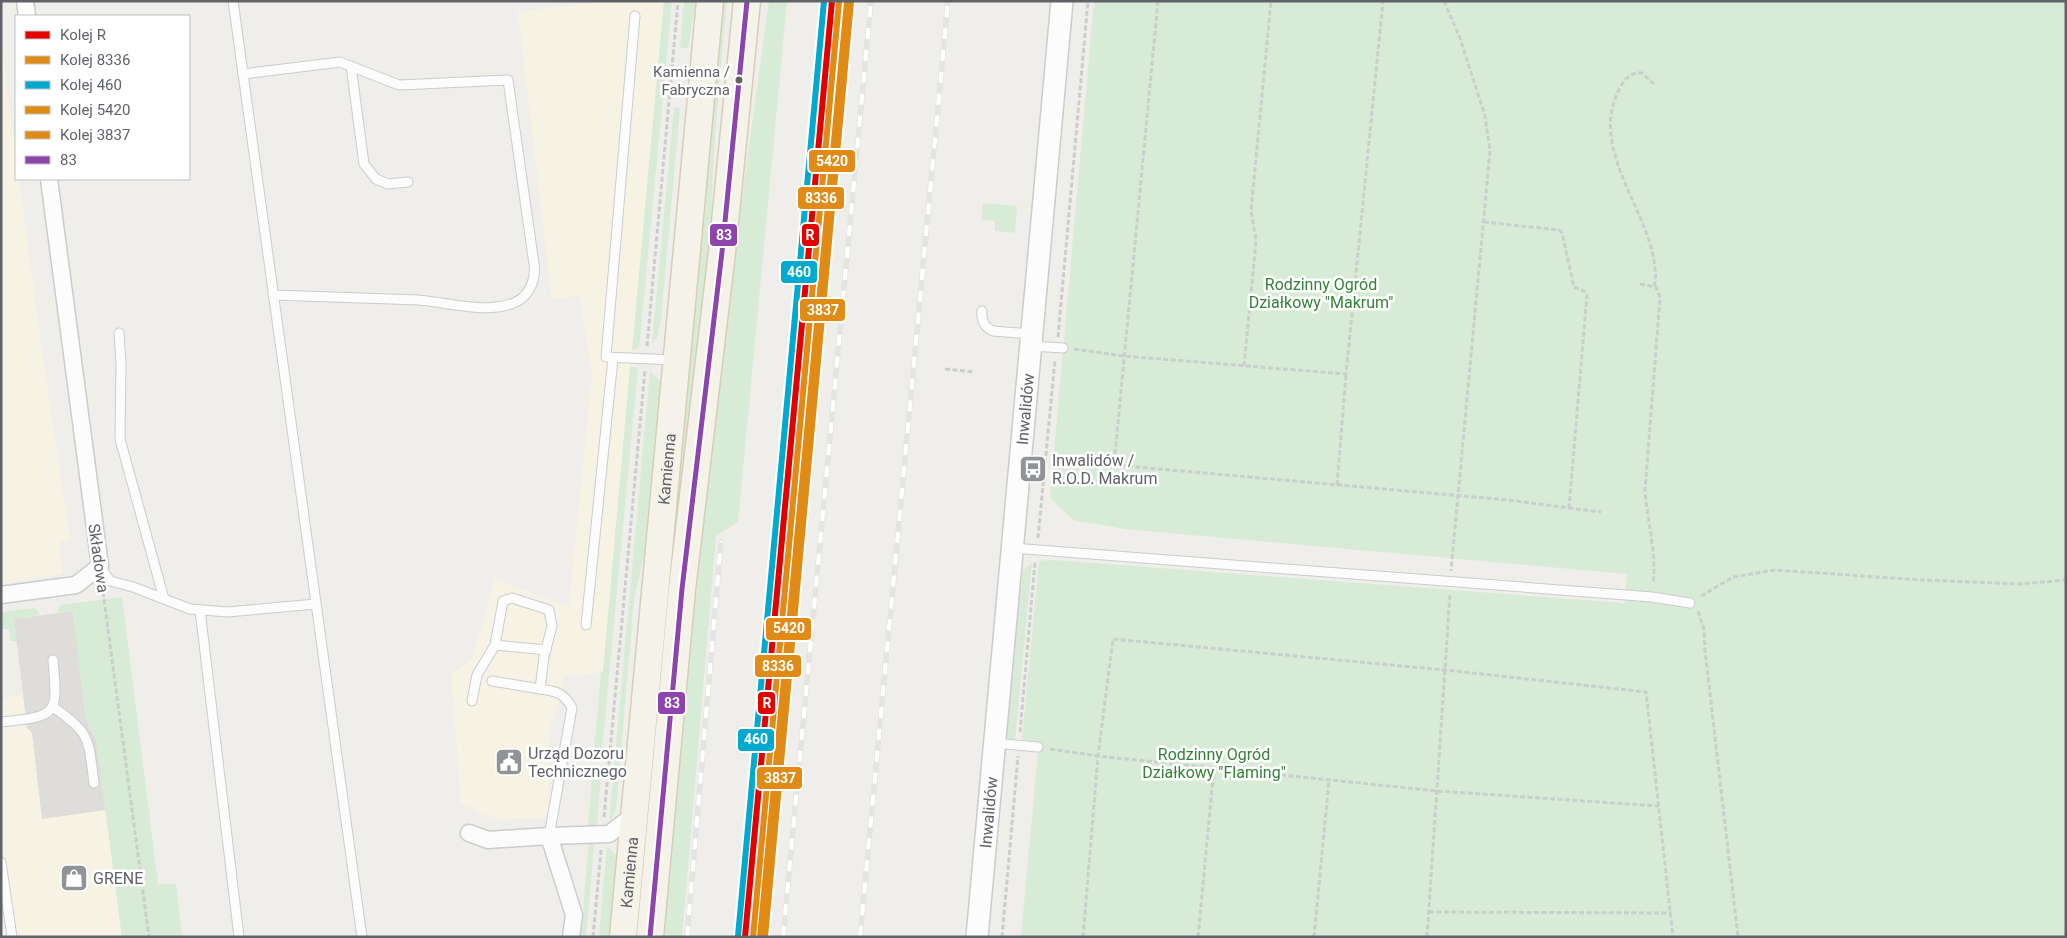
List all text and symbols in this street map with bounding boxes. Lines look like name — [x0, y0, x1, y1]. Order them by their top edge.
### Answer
legend — [15, 15, 190, 180]
text: Kolej R — [60, 26, 106, 44]
text: Kolej 8336 — [60, 51, 130, 69]
place label: Kamienna / Fabryczna — [653, 63, 730, 99]
marker: Kamienna / Fabryczna — [734, 75, 744, 85]
text: Kolej 460 — [60, 76, 122, 94]
text: Kolej 5420 — [60, 101, 130, 119]
text: Kolej 3837 — [60, 126, 130, 144]
line badge: 5420 — [808, 149, 856, 173]
text: 83 — [60, 151, 77, 169]
text: 5420 — [816, 153, 848, 169]
line badge: 8336 — [797, 186, 845, 210]
text: 8336 — [805, 190, 837, 206]
line badge: 83 — [709, 223, 738, 247]
line badge: R — [801, 223, 820, 247]
text: 83 — [716, 227, 732, 243]
text: R — [806, 227, 815, 243]
line badge: 460 — [780, 260, 818, 284]
text: 460 — [787, 264, 811, 280]
park label: Rodzinny Ogród Działkowy "Makrum" — [1249, 275, 1393, 312]
line badge: 3837 — [799, 298, 846, 322]
text: 3837 — [807, 302, 839, 318]
street label: Inwalidów — [1013, 373, 1038, 446]
street label: Kamienna — [654, 433, 680, 506]
place label: Inwalidów / R.O.D. Makrum — [1052, 451, 1157, 488]
bus stop icon: Inwalidów / R.O.D. Makrum — [1018, 454, 1048, 484]
street label: Składowa — [84, 522, 113, 594]
line badge: 5420 — [765, 617, 812, 641]
text: 5420 — [773, 620, 805, 636]
line badge: 8336 — [754, 654, 802, 678]
text: 8336 — [762, 658, 794, 674]
line badge: 83 — [657, 691, 686, 715]
line badge: R — [757, 691, 776, 715]
text: 83 — [664, 695, 680, 711]
text: R — [763, 695, 772, 711]
line badge: 460 — [737, 728, 775, 752]
text: 460 — [744, 731, 768, 747]
place label: Urząd Dozoru Technicznego — [528, 744, 627, 781]
park label: Rodzinny Ogród Działkowy "Flaming" — [1142, 745, 1286, 782]
public building icon: Urząd Dozoru Technicznego — [494, 747, 524, 777]
line badge: 3837 — [756, 766, 803, 790]
text: 3837 — [764, 770, 796, 786]
street label: Inwalidów — [976, 776, 1002, 849]
street label: Kamienna — [617, 836, 642, 909]
shop icon: GRENE — [59, 863, 89, 893]
place label: GRENE — [93, 869, 143, 888]

